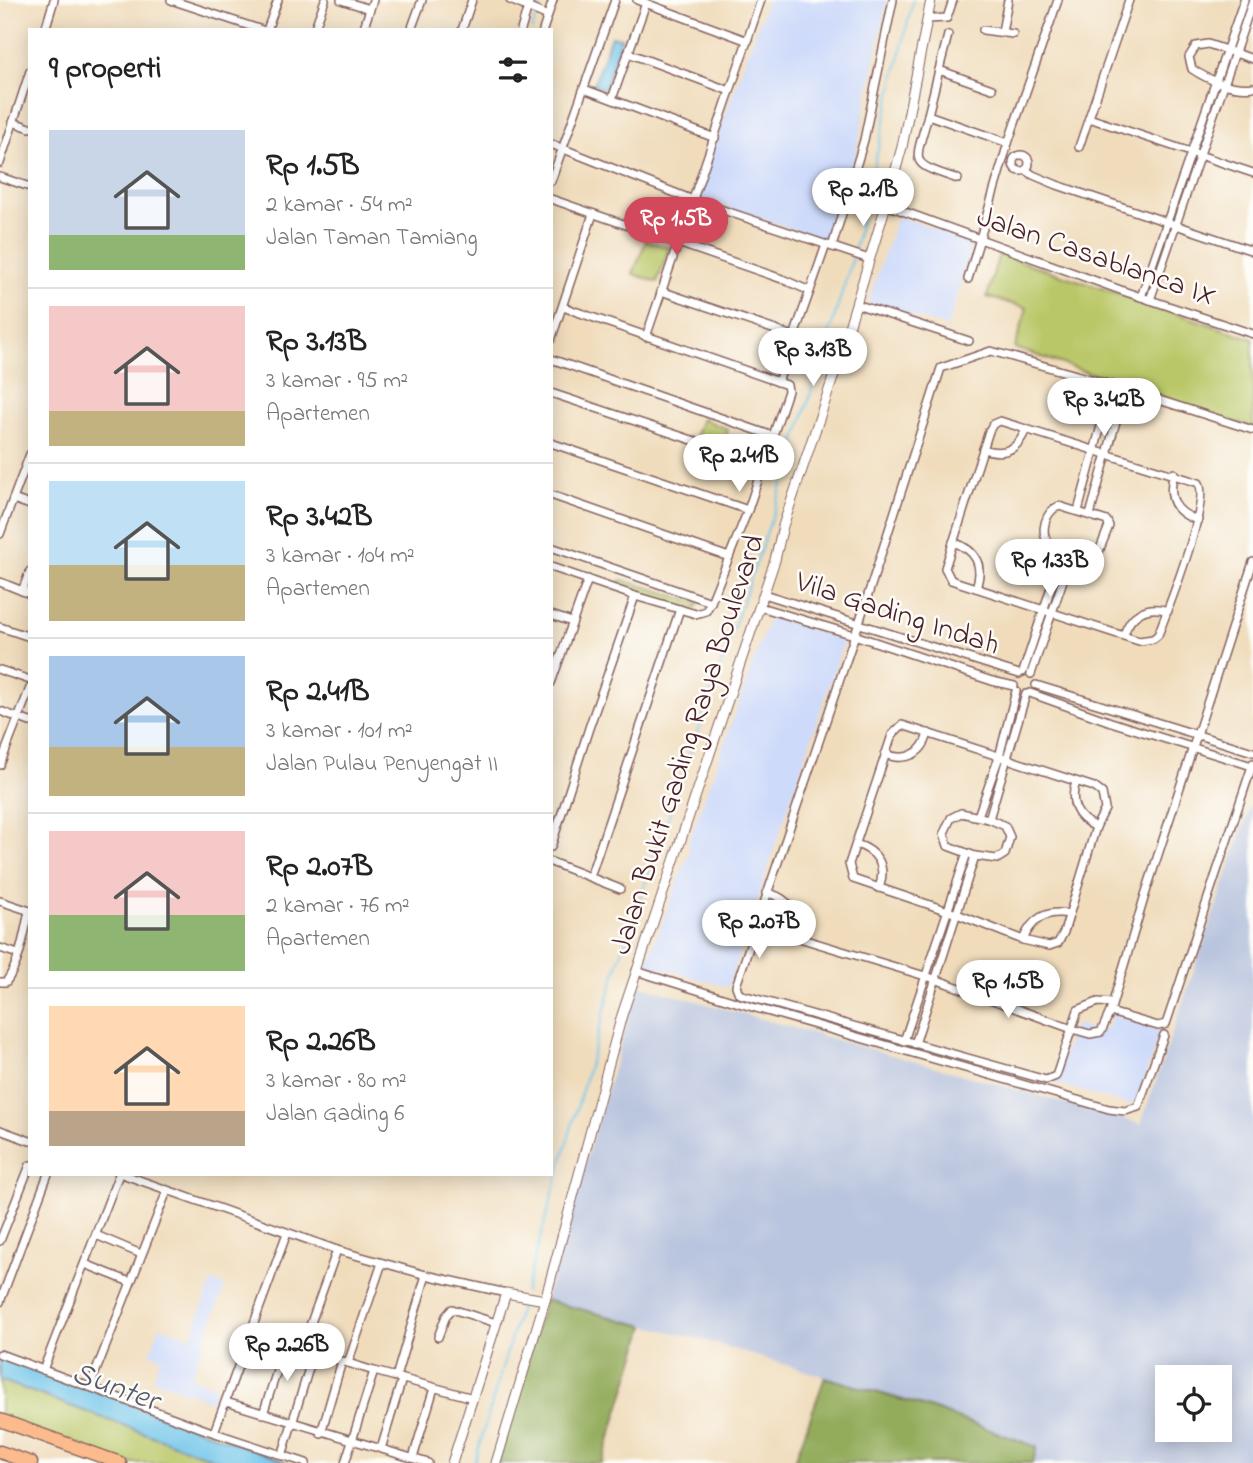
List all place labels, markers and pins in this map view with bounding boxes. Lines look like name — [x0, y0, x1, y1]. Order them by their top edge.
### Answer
pin: Rp 2.1B — [798, 168, 928, 228]
pin: Rp 1.5B — [611, 198, 741, 257]
pin: Rp 3.13B — [741, 328, 885, 388]
pin: Rp 3.42B — [1032, 378, 1176, 438]
pin: Rp 2.41B — [667, 434, 811, 494]
pin: Rp 1.33B — [978, 540, 1122, 599]
pin: Rp 2.07B — [687, 900, 831, 960]
pin: Rp 1.5B — [943, 960, 1073, 1020]
pin: Rp 2.26B — [215, 1324, 359, 1383]

